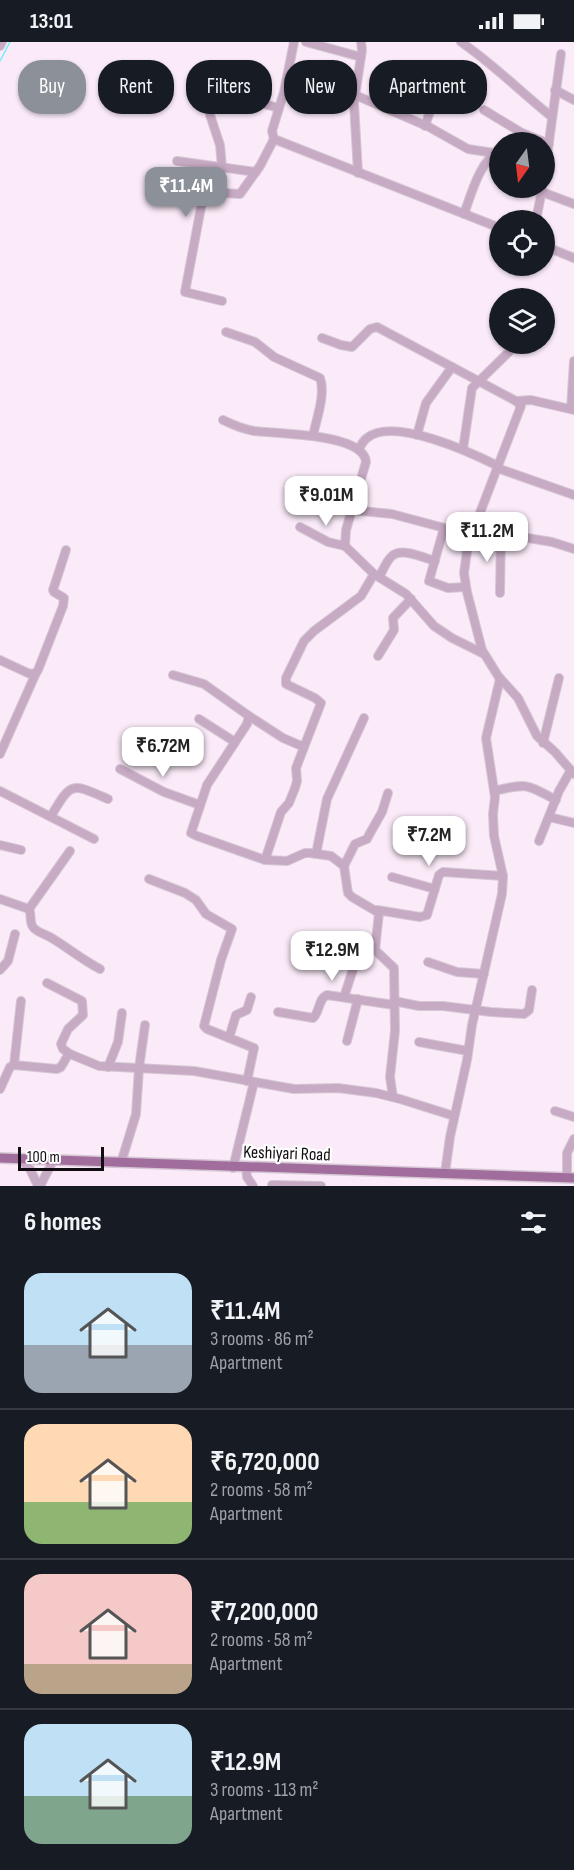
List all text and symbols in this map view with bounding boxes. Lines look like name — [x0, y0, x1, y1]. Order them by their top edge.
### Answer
text: 13:01 — [30, 8, 73, 35]
chip: Buy — [18, 60, 86, 114]
chip: Rent — [98, 60, 174, 114]
chip: Filters — [186, 60, 272, 114]
chip: New — [284, 60, 357, 114]
chip: Apartment — [369, 60, 487, 114]
north arrow — [489, 132, 555, 198]
map controls — [489, 132, 555, 354]
pin: ₹11.4M — [137, 167, 235, 218]
text: ₹11.4M — [159, 174, 213, 198]
button: locate — [489, 210, 555, 276]
button: layers — [489, 288, 555, 354]
pin: ₹9.01M — [277, 476, 375, 527]
text: ₹9.01M — [299, 483, 353, 507]
pin: ₹11.2M — [438, 512, 536, 563]
text: ₹11.2M — [460, 519, 514, 543]
pin: ₹6.72M — [114, 727, 212, 778]
text: ₹6.72M — [136, 734, 190, 758]
pin: ₹7.2M — [387, 816, 471, 867]
text: ₹7.2M — [407, 823, 451, 847]
pin: ₹12.9M — [283, 931, 381, 982]
text: ₹12.9M — [305, 938, 359, 962]
street label: Keshiyari Road — [243, 1141, 331, 1166]
scale bar — [18, 1144, 104, 1172]
text: 100 m — [27, 1148, 60, 1167]
icon: filters — [517, 1206, 550, 1239]
text: 6 homes — [24, 1207, 102, 1238]
text: ₹11.4M — [210, 1296, 280, 1327]
icon: home — [72, 1297, 144, 1369]
text: 3 rooms · 86 m² — [210, 1327, 314, 1351]
text: Apartment — [210, 1351, 283, 1375]
text: ₹6,720,000 — [210, 1447, 320, 1478]
icon: home — [72, 1448, 144, 1520]
text: 2 rooms · 58 m² — [210, 1478, 313, 1502]
text: Apartment — [210, 1502, 283, 1526]
text: ₹7,200,000 — [210, 1597, 318, 1628]
icon: home — [72, 1598, 144, 1670]
text: 2 rooms · 58 m² — [210, 1628, 313, 1652]
text: Apartment — [210, 1652, 283, 1676]
text: ₹12.9M — [210, 1747, 281, 1778]
icon: home — [72, 1748, 144, 1820]
text: 3 rooms · 113 m² — [210, 1778, 319, 1802]
text: Apartment — [210, 1802, 283, 1826]

